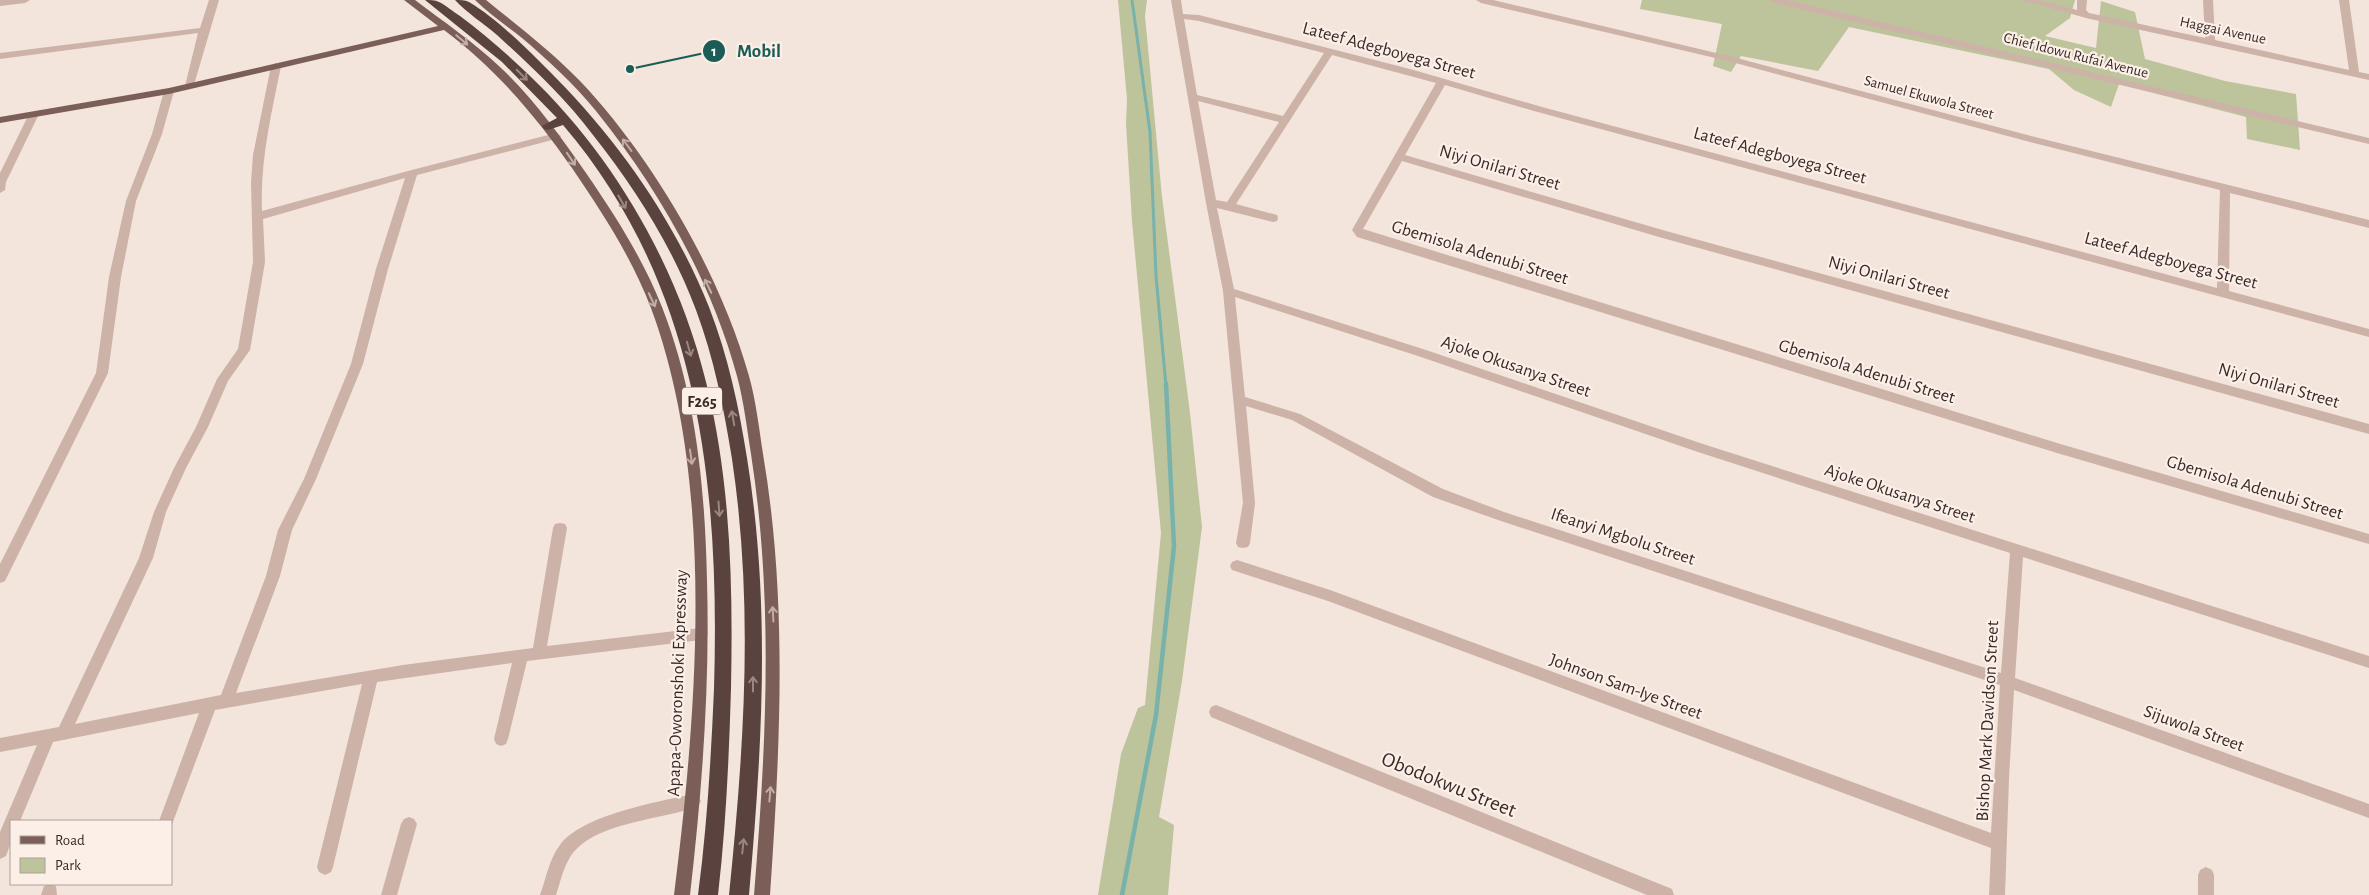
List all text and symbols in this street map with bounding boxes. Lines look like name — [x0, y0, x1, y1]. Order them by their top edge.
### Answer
street label: Haggai Avenue — [2178, 14, 2268, 47]
street label: Lateef Adegboyega Street — [1300, 19, 1477, 83]
street label: Chief Idowu Rufai Avenue — [2002, 30, 2150, 81]
callout: Mobil — [702, 34, 791, 68]
one-way arrow — [455, 35, 468, 46]
text: Mobil — [737, 42, 781, 61]
text: 1 — [711, 44, 717, 59]
one-way arrow — [516, 69, 528, 81]
street label: Samuel Ekuwola Street — [1862, 73, 1995, 122]
street label: Lateef Adegboyega Street — [1691, 124, 1868, 188]
one-way arrow — [622, 138, 632, 152]
street label: Niyi Onilari Street — [1437, 142, 1562, 194]
one-way arrow — [566, 152, 576, 166]
one-way arrow — [617, 195, 627, 209]
street label: Gbemisola Adenubi Street — [1389, 218, 1570, 288]
street label: Lateef Adegboyega Street — [2082, 229, 2259, 293]
street label: Niyi Onilari Street — [1826, 253, 1952, 303]
one-way arrow — [703, 279, 713, 294]
one-way arrow — [648, 292, 657, 307]
street label: Ajoke Okusanya Street — [1439, 333, 1593, 401]
street label: Gbemisola Adenubi Street — [1776, 337, 1957, 407]
one-way arrow — [685, 341, 695, 357]
street label: Niyi Onilari Street — [2216, 360, 2341, 412]
road number: F265 — [682, 388, 722, 414]
one-way arrow — [727, 411, 737, 427]
one-way arrow — [687, 448, 697, 464]
street label: Gbemisola Adenubi Street — [2164, 453, 2345, 523]
street label: Ajoke Okusanya Street — [1822, 461, 1977, 527]
one-way arrow — [714, 500, 723, 516]
street label: Ifeanyi Mgbolu Street — [1548, 505, 1697, 569]
street label: Apapa-Oworonshoki Expressway — [665, 569, 691, 797]
one-way arrow — [768, 607, 777, 623]
street label: Bishop Mark Davidson Street — [1974, 620, 2002, 822]
street label: Johnson Sam-Iye Street — [1547, 651, 1705, 723]
one-way arrow — [748, 677, 758, 693]
street label: Sijuwola Street — [2141, 702, 2246, 756]
street label: Obodokwu Street — [1379, 748, 1519, 821]
one-way arrow — [765, 786, 775, 802]
legend — [10, 820, 172, 885]
text: Road — [55, 833, 85, 848]
one-way arrow — [739, 839, 748, 855]
text: Park — [55, 858, 81, 873]

